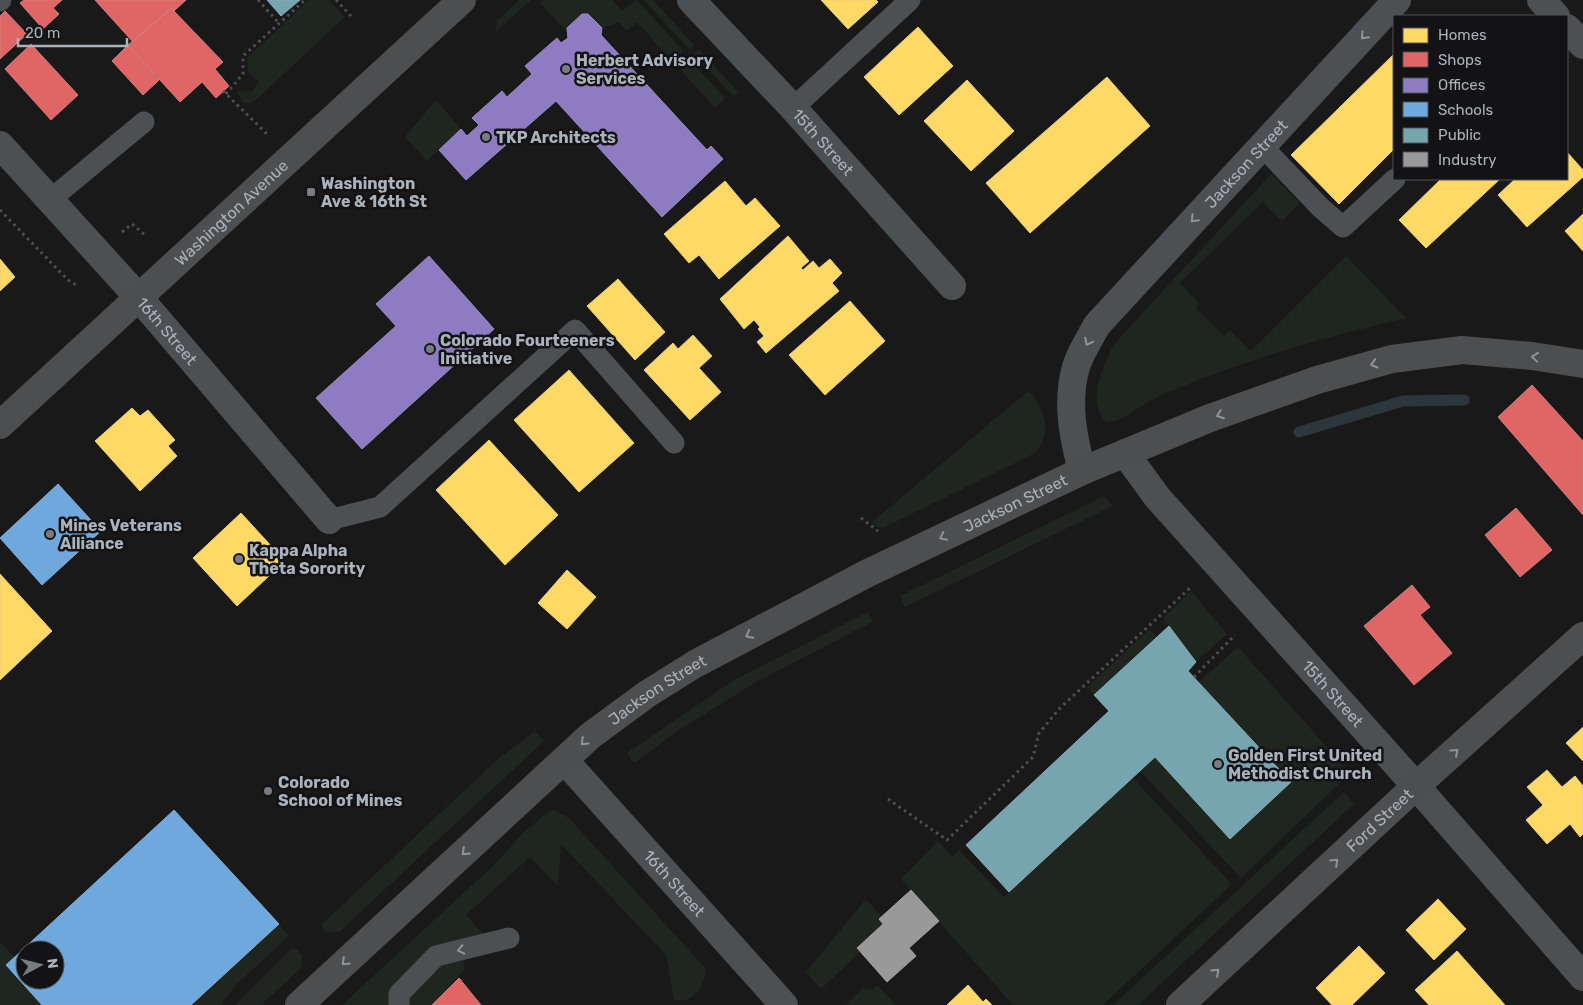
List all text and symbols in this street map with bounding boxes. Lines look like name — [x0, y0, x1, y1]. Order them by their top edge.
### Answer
scale bar — [18, 15, 126, 47]
legend — [1393, 15, 1568, 180]
text: 20 m — [25, 24, 60, 42]
text: Homes — [1438, 26, 1487, 44]
one-way arrow — [1361, 30, 1370, 39]
place label: Herbert Advisory Services — [576, 51, 713, 88]
text: Shops — [1438, 51, 1482, 69]
marker: Herbert Advisory Services — [560, 63, 572, 75]
text: Offices — [1438, 76, 1486, 94]
text: Schools — [1438, 101, 1494, 119]
street label: 15th Street — [788, 105, 858, 179]
street label: Jackson Street — [1201, 116, 1292, 212]
text: Public — [1438, 126, 1481, 144]
place label: TKP Architects — [496, 128, 616, 147]
marker: TKP Architects — [480, 131, 492, 143]
text: Industry — [1438, 151, 1497, 169]
street label: Washington Avenue — [171, 156, 292, 270]
place label: Washington Ave & 16th St — [321, 174, 427, 211]
marker: Washington Ave & 16th St — [305, 186, 317, 198]
one-way arrow — [1191, 214, 1200, 223]
street label: 16th Street — [133, 294, 201, 369]
place label: Colorado Fourteeners Initiative — [440, 331, 615, 368]
one-way arrow — [1084, 337, 1095, 346]
marker: Colorado Fourteeners Initiative — [424, 343, 436, 355]
one-way arrow — [1530, 352, 1539, 362]
one-way arrow — [1370, 358, 1378, 368]
one-way arrow — [1216, 409, 1224, 419]
street label: Jackson Street — [960, 470, 1070, 536]
place label: Mines Veterans Alliance — [60, 516, 182, 553]
marker: Mines Veterans Alliance — [44, 528, 56, 540]
one-way arrow — [939, 531, 948, 541]
place label: Kappa Alpha Theta Sorority — [249, 541, 366, 578]
marker: Kappa Alpha Theta Sorority — [233, 553, 245, 565]
one-way arrow — [745, 629, 754, 639]
street label: Jackson Street — [605, 651, 709, 729]
street label: 15th Street — [1298, 657, 1367, 731]
one-way arrow — [581, 736, 590, 745]
place label: Golden First United Methodist Church — [1228, 746, 1382, 783]
one-way arrow — [1449, 749, 1458, 758]
marker: Golden First United Methodist Church — [1212, 758, 1224, 770]
place label: Colorado School of Mines — [278, 773, 402, 810]
marker: Colorado School of Mines — [262, 785, 274, 797]
street label: Ford Street — [1342, 785, 1417, 856]
one-way arrow — [461, 846, 470, 855]
street label: 16th Street — [639, 846, 709, 921]
one-way arrow — [1330, 859, 1339, 868]
north arrow — [15, 940, 65, 990]
one-way arrow — [457, 944, 466, 955]
one-way arrow — [342, 956, 351, 965]
text: N — [43, 957, 61, 970]
one-way arrow — [1210, 969, 1219, 978]

